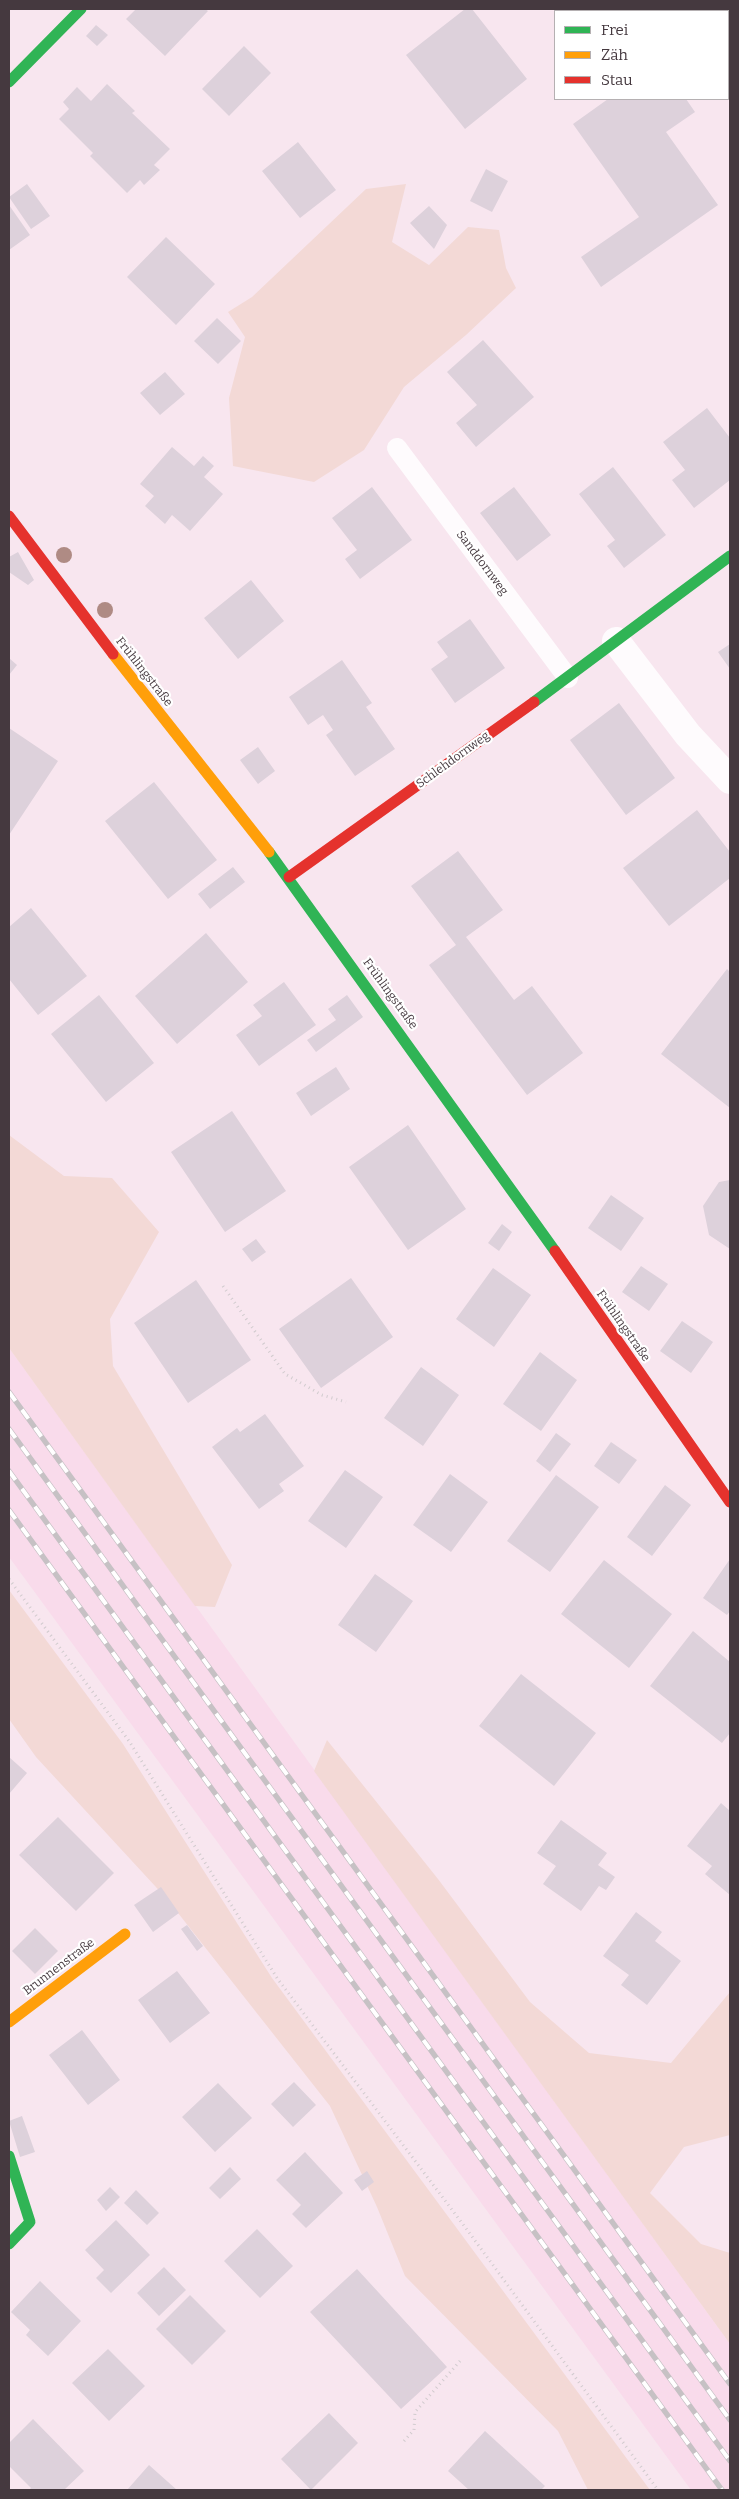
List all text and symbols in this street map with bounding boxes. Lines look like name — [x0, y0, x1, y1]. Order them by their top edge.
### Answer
legend — [554, 10, 729, 100]
text: Frei — [601, 21, 628, 39]
text: Zäh — [601, 46, 628, 64]
text: Stau — [601, 71, 633, 89]
street label: Sanddornweg — [453, 528, 511, 598]
street label: Frühlingstraße — [113, 635, 175, 709]
street label: Schlehdornweg — [414, 729, 492, 791]
street label: Frühlingstraße — [360, 956, 420, 1032]
street label: Frühlingstraße — [593, 1288, 653, 1364]
street label: Brunnenstraße — [21, 1936, 97, 1998]

